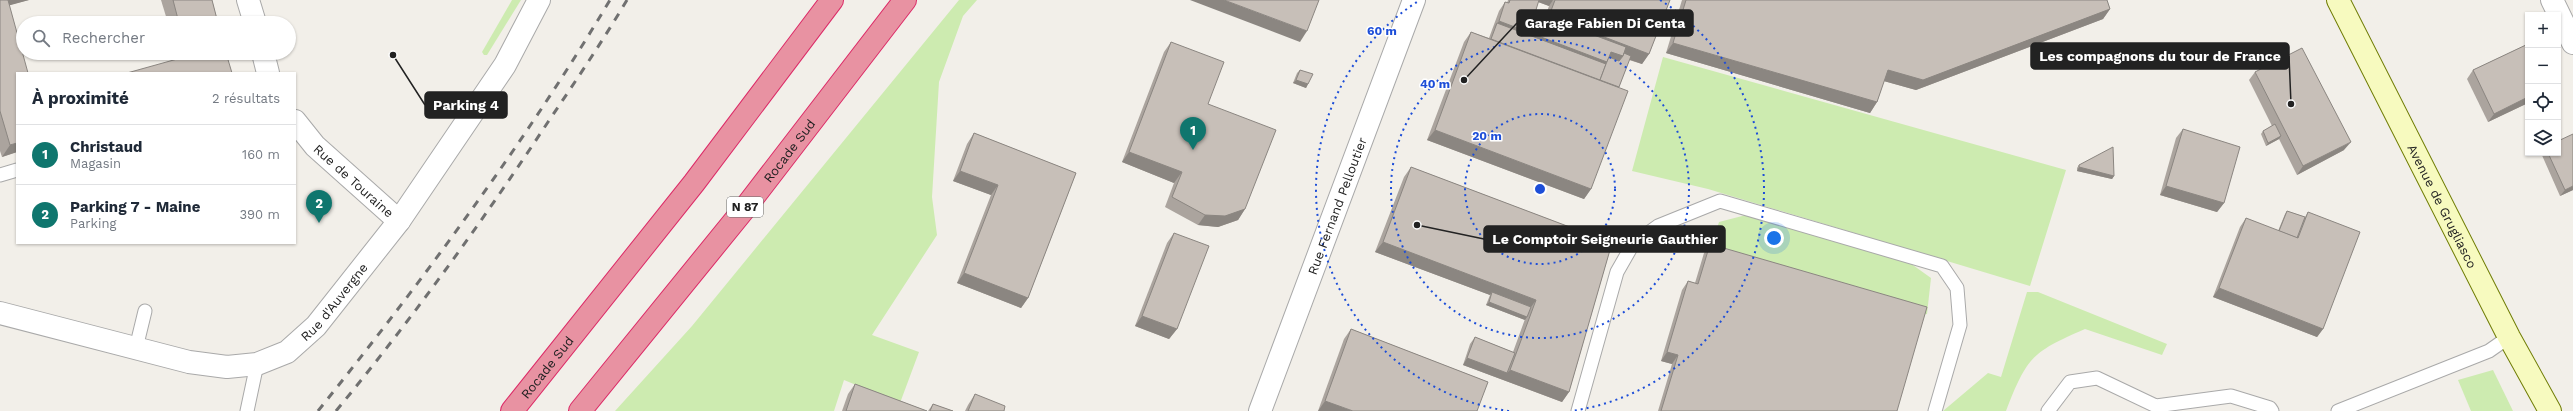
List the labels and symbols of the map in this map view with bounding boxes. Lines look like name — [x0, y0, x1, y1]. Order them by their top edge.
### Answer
callout: Garage Fabien Di Centa — [1517, 10, 1693, 36]
text: Garage Fabien Di Centa — [1525, 15, 1686, 31]
text: 60 m — [1367, 24, 1397, 38]
callout: Les compagnons du tour de France — [2031, 43, 2289, 69]
text: Les compagnons du tour de France — [2039, 48, 2281, 64]
text: 40 m — [1420, 77, 1450, 91]
callout: Parking 4 — [425, 92, 507, 118]
text: Parking 4 — [433, 97, 499, 113]
street label: Rocade Sud — [761, 116, 818, 185]
pin: 1 — [1180, 117, 1206, 150]
text: 20 m — [1472, 129, 1502, 143]
street label: Rue Fernand Pelloutier — [1305, 135, 1370, 277]
street label: Rue de Touraine — [310, 141, 397, 221]
street label: Avenue de Grugliasco — [2404, 142, 2480, 271]
centre of rings — [1533, 182, 1547, 196]
pin: 2 — [306, 190, 332, 223]
road number: N 87 — [727, 197, 763, 217]
callout: Le Comptoir Seigneurie Gauthier — [1484, 226, 1725, 252]
your location — [1764, 228, 1784, 248]
text: Le Comptoir Seigneurie Gauthier — [1492, 231, 1718, 247]
street label: Rue d'Auvergne — [298, 260, 371, 344]
street label: Rocade Sud — [518, 333, 577, 402]

